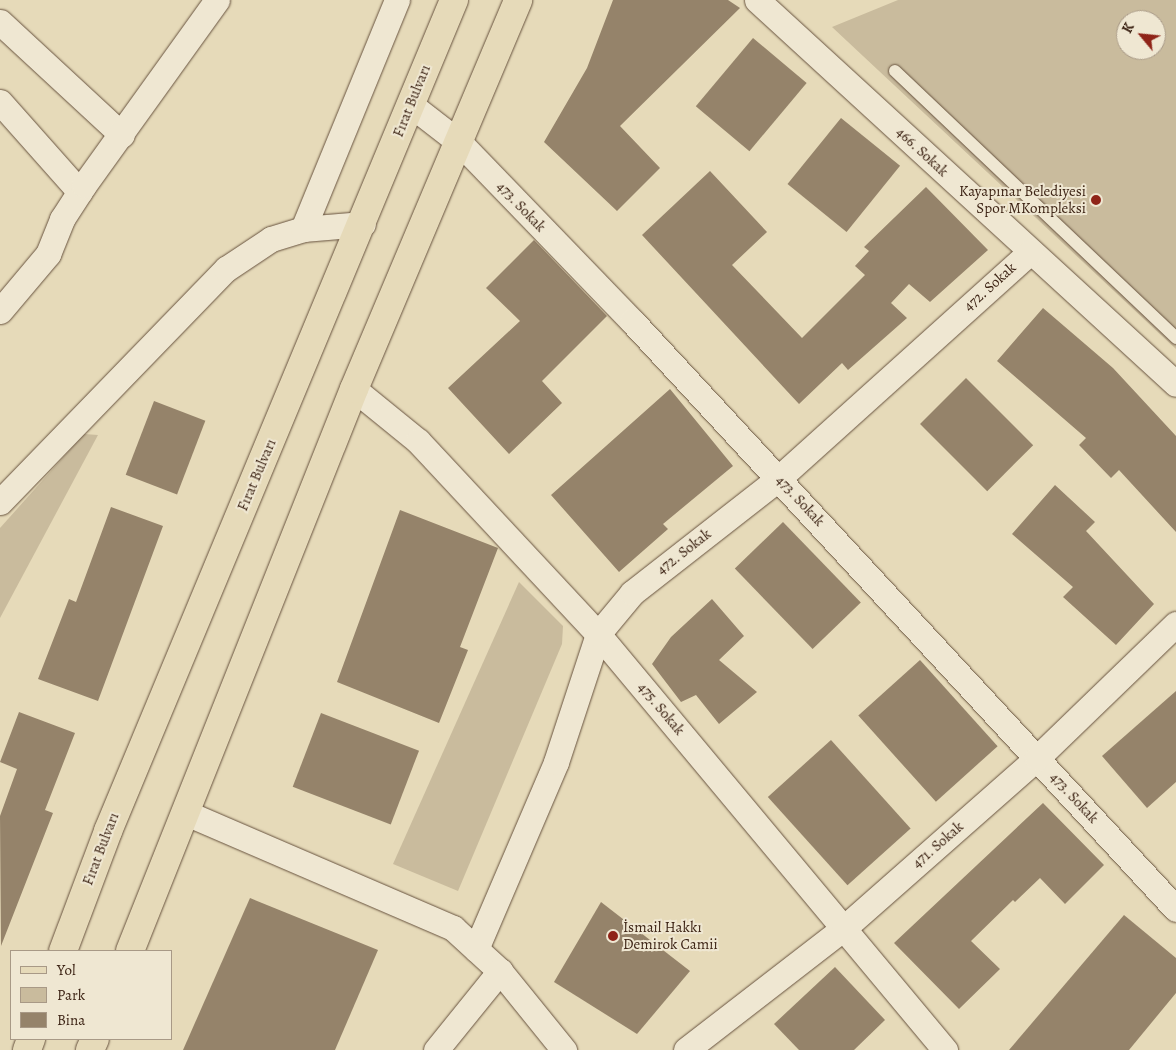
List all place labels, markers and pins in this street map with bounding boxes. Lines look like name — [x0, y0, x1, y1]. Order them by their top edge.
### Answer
place label: Kayapınar Belediyesi Spor MKompleksi — [959, 182, 1086, 217]
marker: Kayapınar Belediyesi Spor MKompleksi — [1090, 194, 1102, 206]
place label: İsmail Hakkı Demirok Camii — [623, 918, 718, 953]
marker: İsmail Hakkı Demirok Camii — [607, 930, 619, 942]

